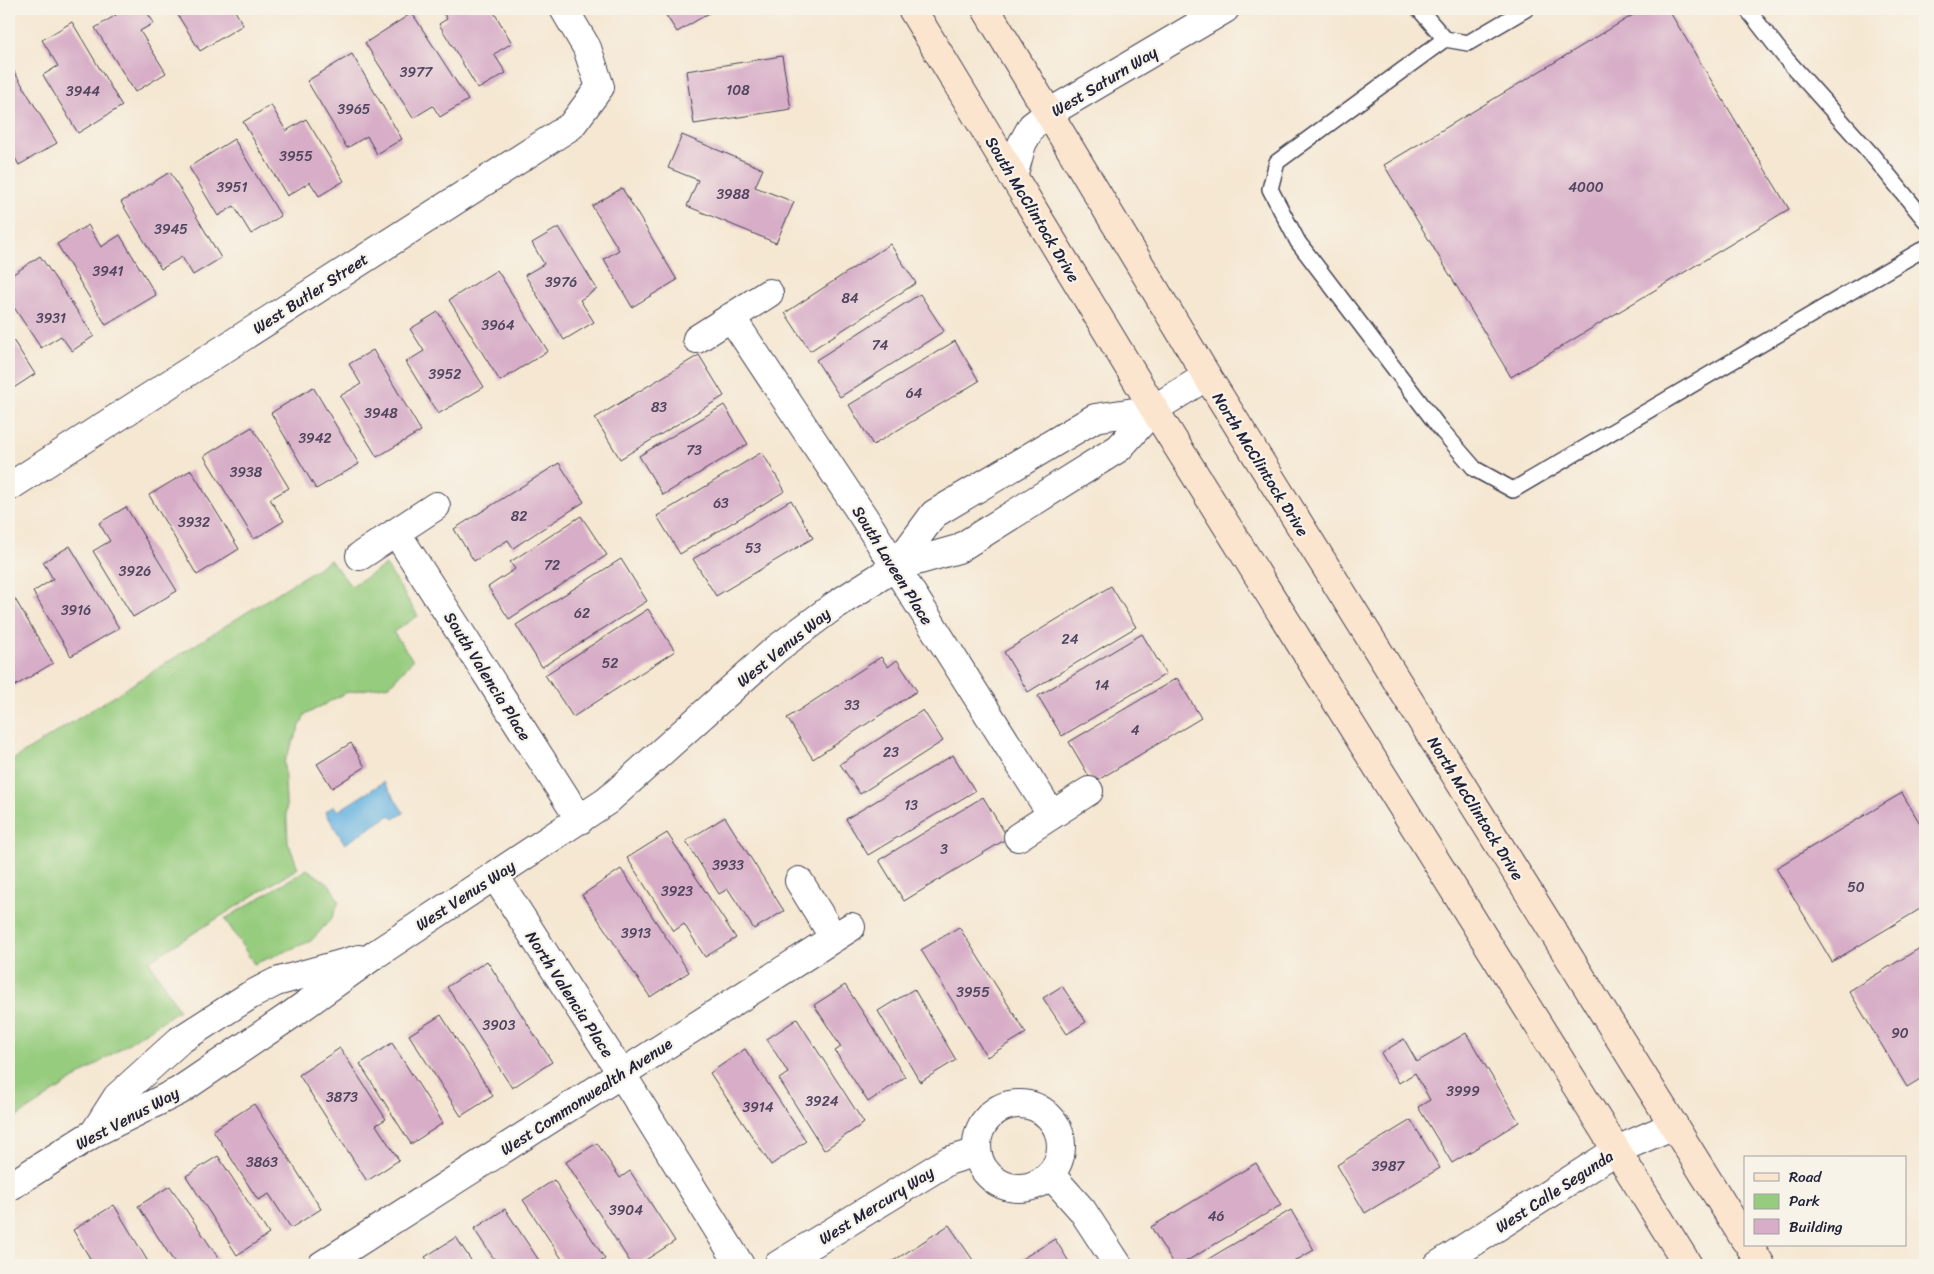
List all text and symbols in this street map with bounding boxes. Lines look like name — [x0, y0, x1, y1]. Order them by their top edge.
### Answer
street label: West Saturn Way — [1045, 38, 1164, 125]
house number: 3977 — [400, 60, 433, 85]
house number: 108 — [726, 78, 750, 103]
house number: 3944 — [66, 79, 100, 104]
house number: 3965 — [338, 97, 371, 122]
street label: South McClintock Drive — [977, 130, 1088, 288]
house number: 3955 — [279, 144, 313, 169]
house number: 3951 — [217, 175, 247, 200]
house number: 4000 — [1568, 175, 1604, 200]
house number: 3988 — [716, 182, 750, 207]
house number: 3945 — [154, 217, 188, 242]
street label: West Butler Street — [246, 245, 374, 342]
house number: 3941 — [92, 259, 124, 284]
house number: 3976 — [545, 270, 577, 295]
house number: 84 — [841, 286, 859, 311]
house number: 3931 — [36, 306, 66, 331]
house number: 3964 — [482, 313, 515, 338]
house number: 74 — [872, 333, 889, 358]
house number: 3952 — [429, 362, 461, 387]
house number: 64 — [906, 381, 923, 406]
street label: North McClintock Drive — [1204, 386, 1317, 542]
house number: 83 — [651, 395, 667, 420]
house number: 3948 — [364, 401, 398, 426]
house number: 3942 — [298, 426, 332, 451]
house number: 73 — [686, 438, 702, 463]
house number: 3938 — [230, 460, 263, 485]
house number: 63 — [713, 491, 729, 516]
street label: South Laveen Place — [844, 500, 941, 631]
house number: 82 — [511, 504, 527, 529]
house number: 3932 — [178, 510, 210, 535]
house number: 53 — [745, 536, 761, 561]
house number: 72 — [544, 553, 560, 578]
house number: 3926 — [119, 559, 151, 584]
house number: 3916 — [61, 598, 91, 623]
street label: West Venus Way — [730, 600, 838, 695]
house number: 62 — [574, 601, 590, 626]
street label: South Valencia Place — [436, 606, 539, 747]
house number: 24 — [1062, 627, 1079, 652]
house number: 52 — [602, 651, 618, 676]
house number: 14 — [1095, 673, 1110, 698]
house number: 33 — [844, 693, 860, 718]
house number: 4 — [1131, 718, 1140, 743]
street label: North McClintock Drive — [1419, 730, 1532, 886]
house number: 23 — [883, 740, 899, 765]
house number: 13 — [904, 793, 918, 818]
house number: 3 — [940, 837, 948, 862]
street label: West Venus Way — [409, 852, 522, 939]
house number: 3933 — [712, 853, 744, 878]
house number: 50 — [1847, 875, 1865, 900]
house number: 3923 — [661, 879, 693, 904]
house number: 3913 — [621, 921, 651, 946]
street label: North Valencia Place — [517, 925, 622, 1064]
house number: 3955 — [956, 980, 990, 1005]
house number: 3903 — [483, 1013, 516, 1038]
house number: 90 — [1891, 1021, 1909, 1046]
street label: West Commonwealth Avenue — [494, 1029, 679, 1163]
street label: West Venus Way — [70, 1078, 185, 1158]
house number: 3999 — [1446, 1079, 1480, 1104]
house number: 3873 — [326, 1085, 358, 1110]
house number: 3924 — [805, 1089, 839, 1114]
house number: 3914 — [742, 1095, 774, 1120]
street label: West Calle Segunda — [1489, 1142, 1619, 1241]
house number: 3863 — [246, 1150, 278, 1175]
house number: 3987 — [1372, 1154, 1405, 1179]
legend — [1744, 1156, 1906, 1246]
street label: West Mercury Way — [813, 1158, 940, 1253]
text: Road — [1789, 1164, 1822, 1190]
text: Park — [1789, 1188, 1820, 1214]
house number: 3904 — [609, 1198, 643, 1223]
house number: 46 — [1208, 1204, 1224, 1229]
text: Building — [1789, 1214, 1843, 1240]

